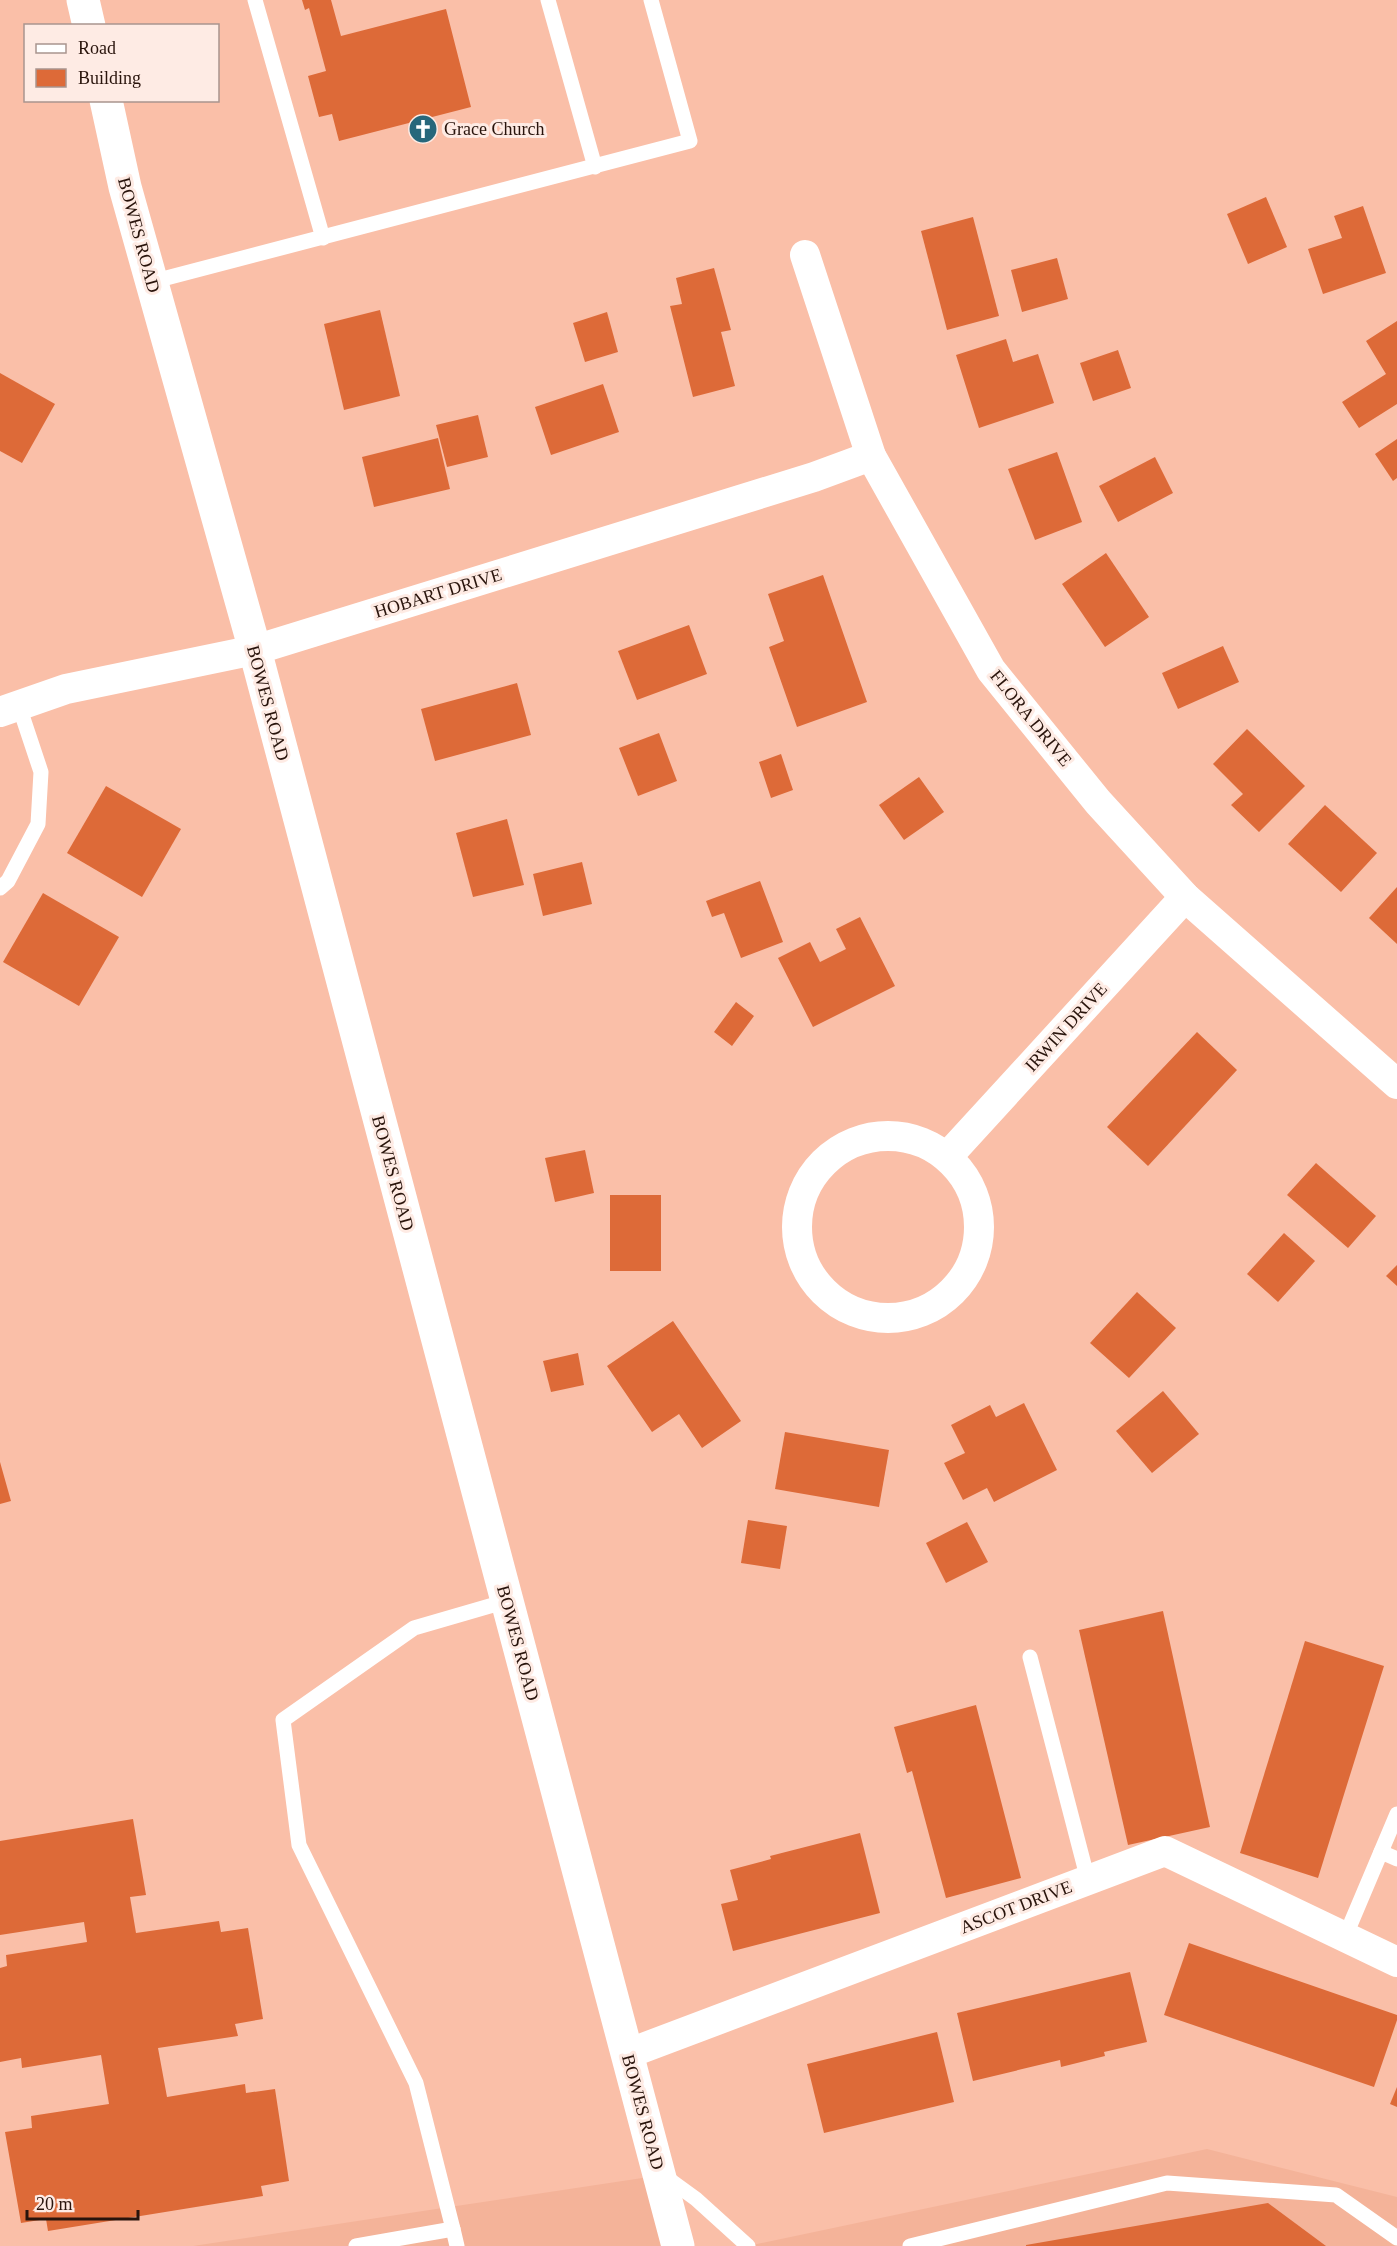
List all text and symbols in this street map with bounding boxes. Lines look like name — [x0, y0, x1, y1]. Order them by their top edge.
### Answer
legend — [24, 24, 219, 102]
text: Road — [78, 38, 116, 58]
text: Building — [78, 68, 141, 88]
church icon: Grace Church — [407, 113, 439, 145]
place label: Grace Church — [444, 119, 544, 139]
street label: BOWES ROAD — [114, 175, 164, 295]
street label: HOBART DRIVE — [372, 564, 504, 622]
street label: BOWES ROAD — [243, 643, 293, 763]
street label: FLORA DRIVE — [986, 666, 1076, 770]
street label: IRWIN DRIVE — [1021, 979, 1111, 1075]
street label: BOWES ROAD — [368, 1113, 418, 1233]
street label: BOWES ROAD — [493, 1583, 543, 1703]
street label: ASCOT DRIVE — [957, 1876, 1075, 1938]
street label: BOWES ROAD — [618, 2052, 668, 2172]
scale bar — [27, 2183, 138, 2221]
text: 20 m — [36, 2194, 73, 2214]

